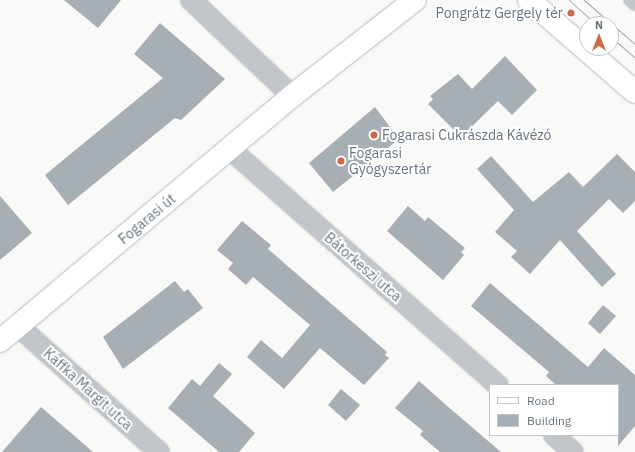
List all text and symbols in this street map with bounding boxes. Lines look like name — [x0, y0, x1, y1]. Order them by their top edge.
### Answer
place label: Pongrátz Gergely tér — [435, 5, 563, 21]
marker: Pongrátz Gergely tér — [566, 8, 576, 18]
north arrow — [579, 16, 619, 56]
text: N — [595, 18, 603, 32]
place label: Fogarasi Cukrászda Kávézó — [382, 127, 551, 143]
marker: Fogarasi Cukrászda Kávézó — [369, 130, 379, 140]
place label: Fogarasi Gyógyszertár — [349, 145, 431, 178]
marker: Fogarasi Gyógyszertár — [336, 156, 346, 166]
street label: Fogarasi út — [115, 190, 179, 248]
street label: Bátorkeszi utca — [321, 229, 405, 305]
street label: Kaffka Margit utca — [40, 345, 136, 433]
legend — [489, 384, 619, 436]
text: Road — [527, 393, 555, 408]
text: Building — [527, 413, 571, 428]

